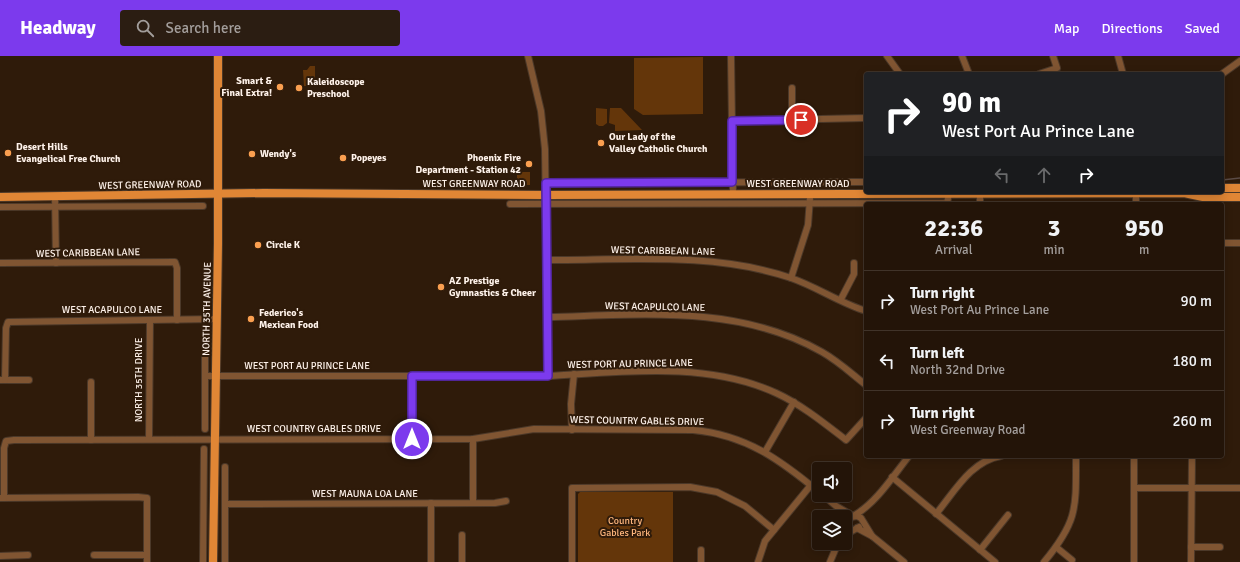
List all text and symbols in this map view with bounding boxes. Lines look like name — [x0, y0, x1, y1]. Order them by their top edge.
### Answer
search box — [120, 10, 400, 46]
text: Headway — [20, 16, 96, 40]
icon: search — [134, 17, 156, 39]
text: Search here — [166, 19, 241, 37]
text: Map — [1054, 20, 1080, 37]
text: Directions — [1102, 20, 1163, 37]
text: Saved — [1185, 20, 1220, 37]
place label: Smart & Final Extra! — [221, 75, 272, 99]
place label: Kaleidoscope Preschool — [307, 76, 365, 100]
marker: Smart & Final Extra! — [275, 82, 285, 92]
marker: Kaleidoscope Preschool — [294, 83, 304, 93]
text: 90 m — [942, 86, 1001, 120]
icon: right — [876, 88, 928, 140]
pin — [784, 103, 818, 137]
icon: arrive — [790, 109, 812, 131]
text: West Port Au Prince Lane — [942, 120, 1135, 142]
place label: Our Lady of the Valley Catholic Church — [609, 131, 708, 155]
marker: Our Lady of the Valley Catholic Church — [596, 138, 606, 148]
place label: Desert Hills Evangelical Free Church — [16, 141, 121, 165]
marker: Desert Hills Evangelical Free Church — [3, 148, 13, 158]
place label: Wendy's — [260, 148, 297, 160]
marker: Wendy's — [247, 149, 257, 159]
place label: Popeyes — [351, 152, 387, 164]
place label: Phoenix Fire Department - Station 42 — [416, 152, 521, 176]
marker: Popeyes — [338, 153, 348, 163]
marker: Phoenix Fire Department - Station 42 — [524, 159, 534, 169]
icon: left — [991, 164, 1013, 186]
icon: ahead — [1033, 164, 1055, 186]
icon: right — [1075, 164, 1097, 186]
street label: WEST GREENWAY ROAD — [98, 178, 202, 192]
street label: WEST GREENWAY ROAD — [422, 178, 526, 190]
street label: WEST GREENWAY ROAD — [746, 178, 850, 190]
text: 22:36 — [924, 213, 983, 243]
text: 3 — [1048, 213, 1060, 243]
text: 950 — [1125, 213, 1164, 243]
place label: Circle K — [266, 239, 301, 251]
marker: Circle K — [253, 240, 263, 250]
text: Arrival — [935, 242, 972, 258]
text: min — [1044, 242, 1065, 258]
text: m — [1139, 242, 1149, 258]
street label: WEST CARIBBEAN LANE — [611, 244, 716, 258]
street label: WEST CARIBBEAN LANE — [36, 246, 141, 260]
street label: NORTH 35TH AVENUE — [200, 262, 214, 356]
place label: AZ Prestige Gymnastics & Cheer — [449, 275, 536, 299]
marker: AZ Prestige Gymnastics & Cheer — [436, 282, 446, 292]
text: Turn right — [910, 284, 975, 302]
icon: right — [876, 290, 898, 312]
text: 90 m — [1181, 292, 1212, 310]
street label: WEST ACAPULCO LANE — [605, 300, 706, 314]
text: West Port Au Prince Lane — [910, 302, 1049, 318]
street label: WEST ACAPULCO LANE — [62, 304, 163, 316]
place label: Federico's Mexican Food — [259, 307, 319, 331]
marker: Federico's Mexican Food — [246, 314, 256, 324]
street label: NORTH 35TH DRIVE — [133, 337, 145, 422]
text: Turn left — [910, 344, 964, 362]
icon: left — [876, 350, 898, 372]
text: 180 m — [1172, 352, 1212, 370]
street label: WEST PORT AU PRINCE LANE — [567, 357, 693, 371]
street label: WEST PORT AU PRINCE LANE — [244, 360, 370, 372]
text: North 32nd Drive — [910, 362, 1005, 378]
text: Turn right — [910, 404, 975, 422]
icon: right — [876, 410, 898, 432]
text: 260 m — [1172, 412, 1212, 430]
street label: WEST COUNTRY GABLES DRIVE — [570, 414, 705, 428]
position arrow — [391, 418, 433, 460]
text: West Greenway Road — [910, 422, 1025, 438]
street label: WEST COUNTRY GABLES DRIVE — [247, 423, 382, 435]
map controls — [812, 462, 852, 550]
button: sound — [812, 462, 852, 502]
street label: WEST MAUNA LOA LANE — [312, 488, 418, 500]
button: layers — [812, 510, 852, 550]
park label: Country Gables Park — [600, 515, 650, 539]

